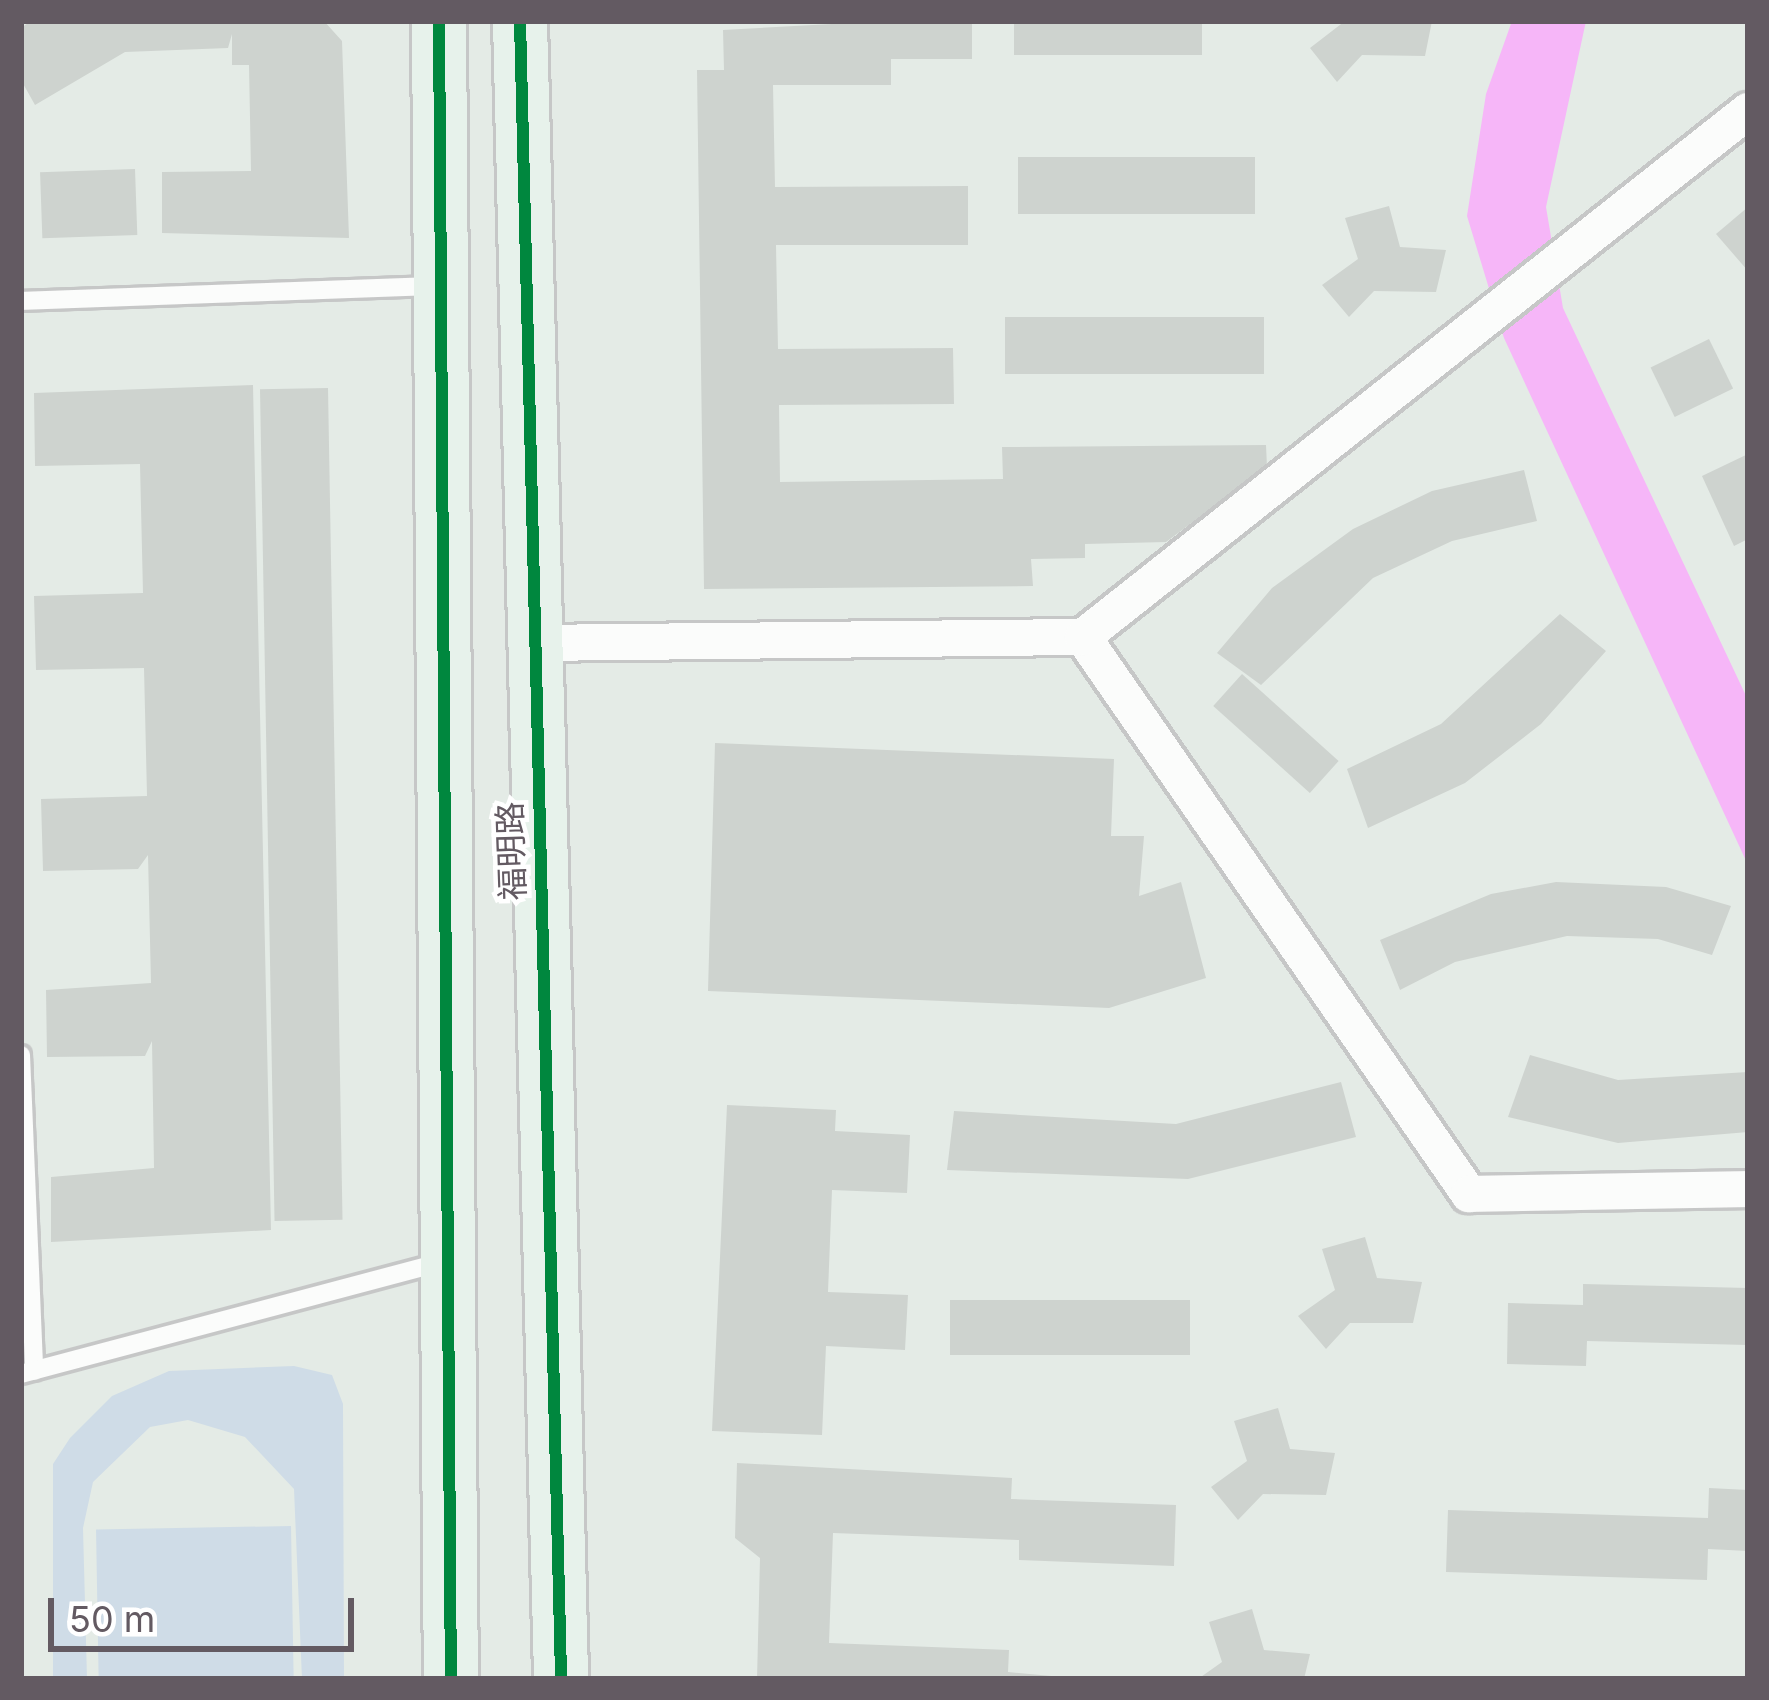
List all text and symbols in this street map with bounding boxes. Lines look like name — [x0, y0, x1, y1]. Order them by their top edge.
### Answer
street label: 福明路 — [490, 801, 534, 901]
scale bar — [54, 1574, 360, 1648]
text: 50 m — [69, 1597, 155, 1641]

